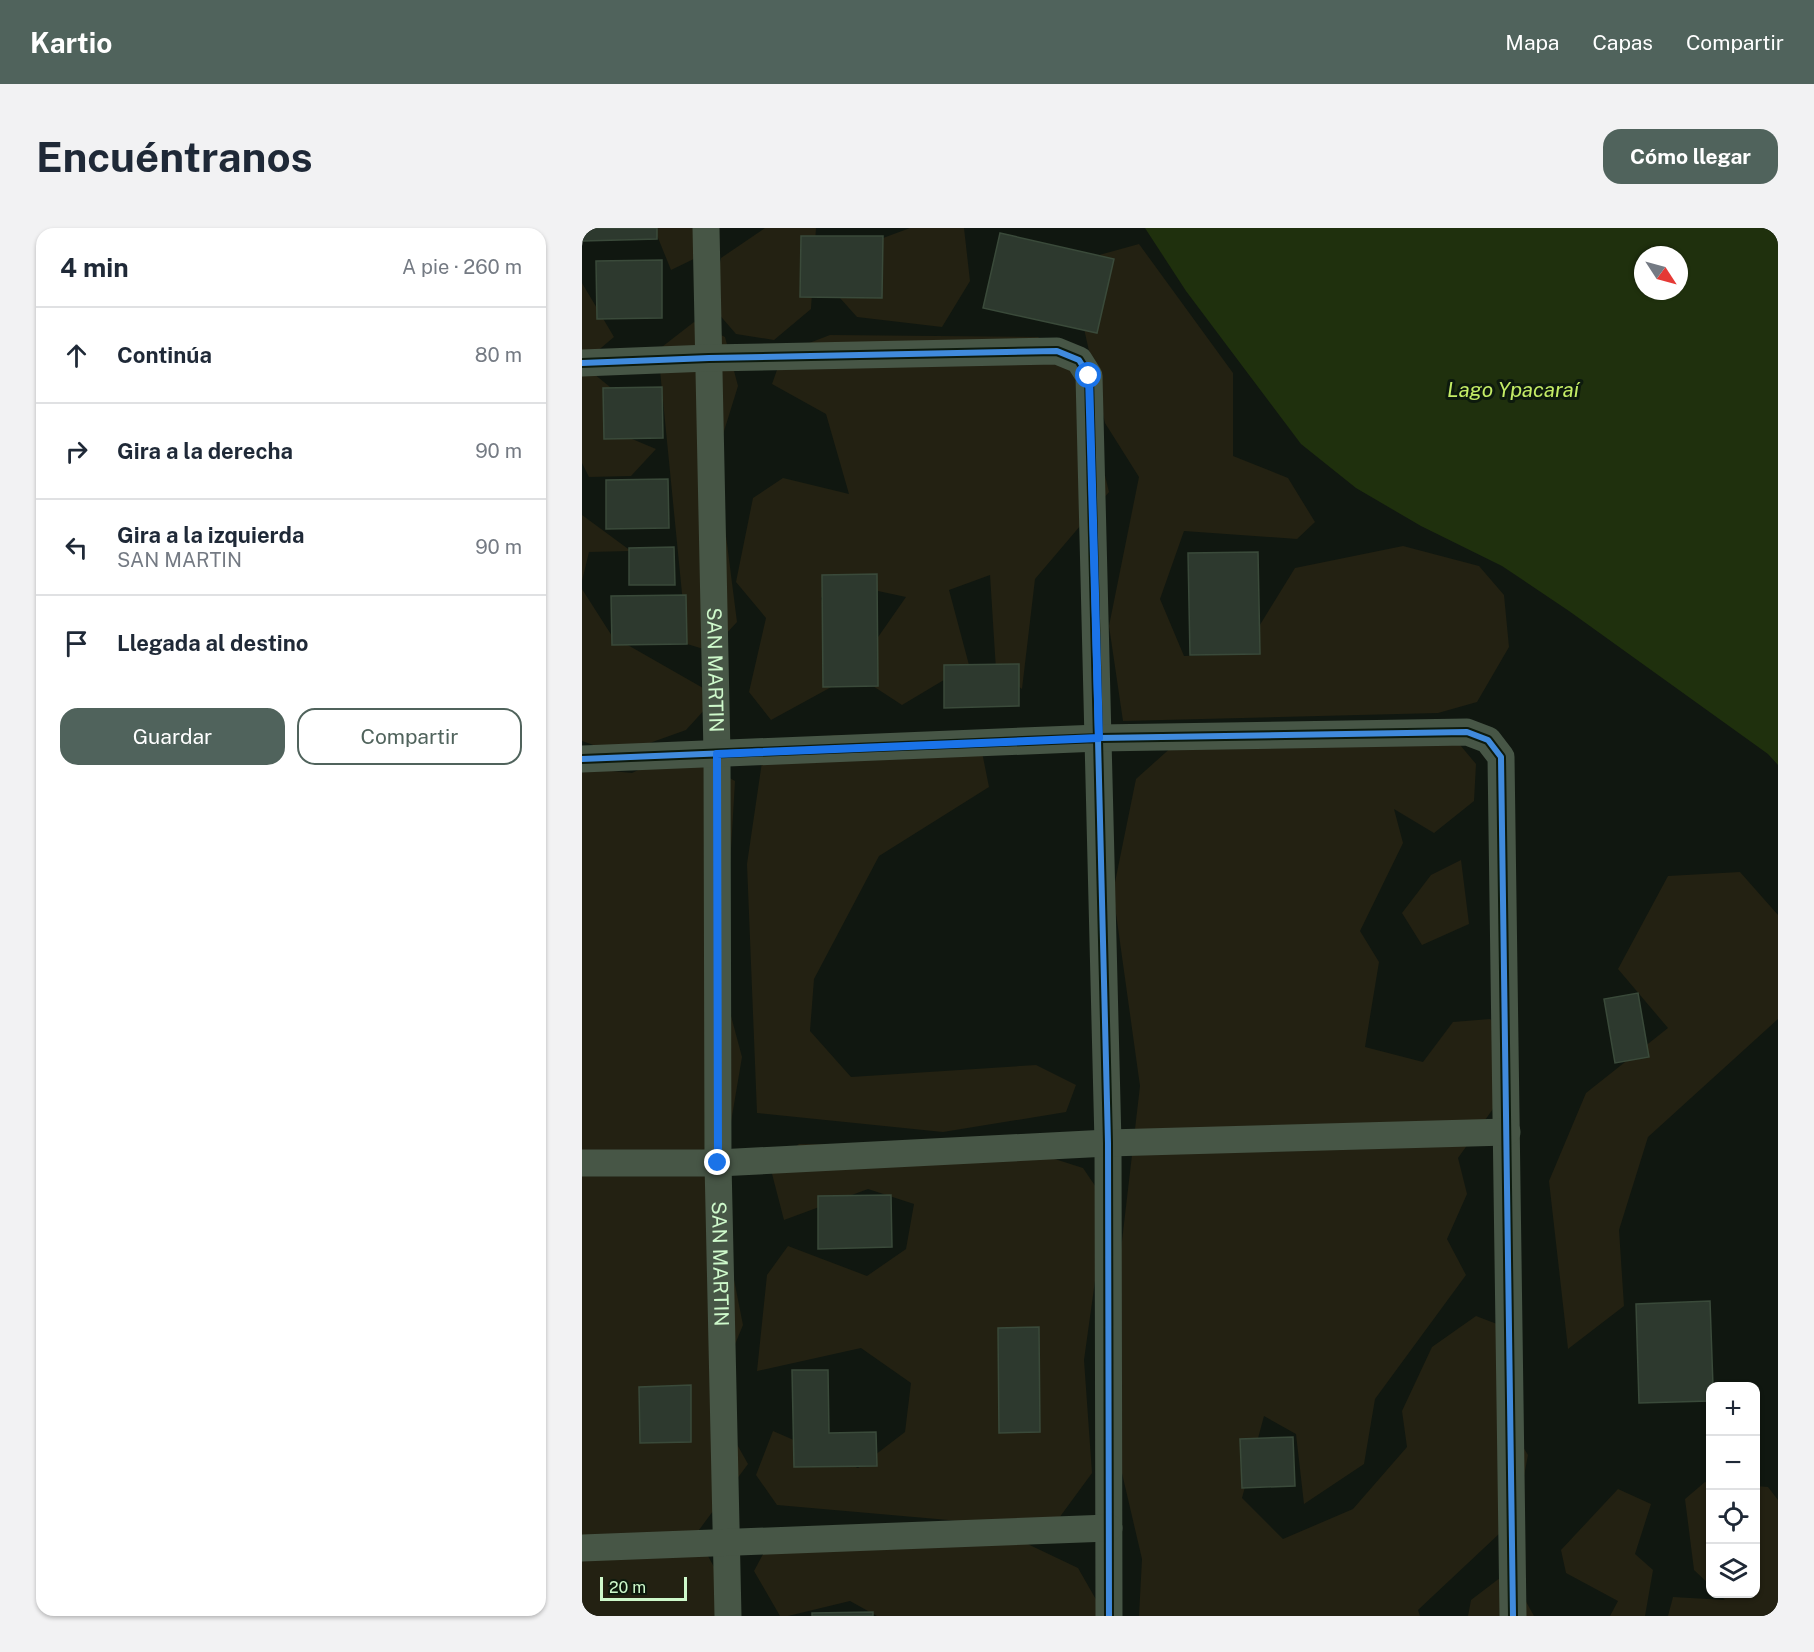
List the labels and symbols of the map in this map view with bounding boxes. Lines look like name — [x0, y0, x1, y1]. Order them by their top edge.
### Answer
north arrow — [1634, 246, 1688, 300]
route start — [1075, 362, 1101, 388]
water label: Lago Ypacaraí — [1447, 377, 1581, 402]
street label: SAN MARTIN — [702, 607, 729, 733]
route end — [704, 1149, 730, 1175]
street label: SAN MARTIN — [707, 1201, 734, 1327]
scale bar — [600, 1574, 687, 1602]

